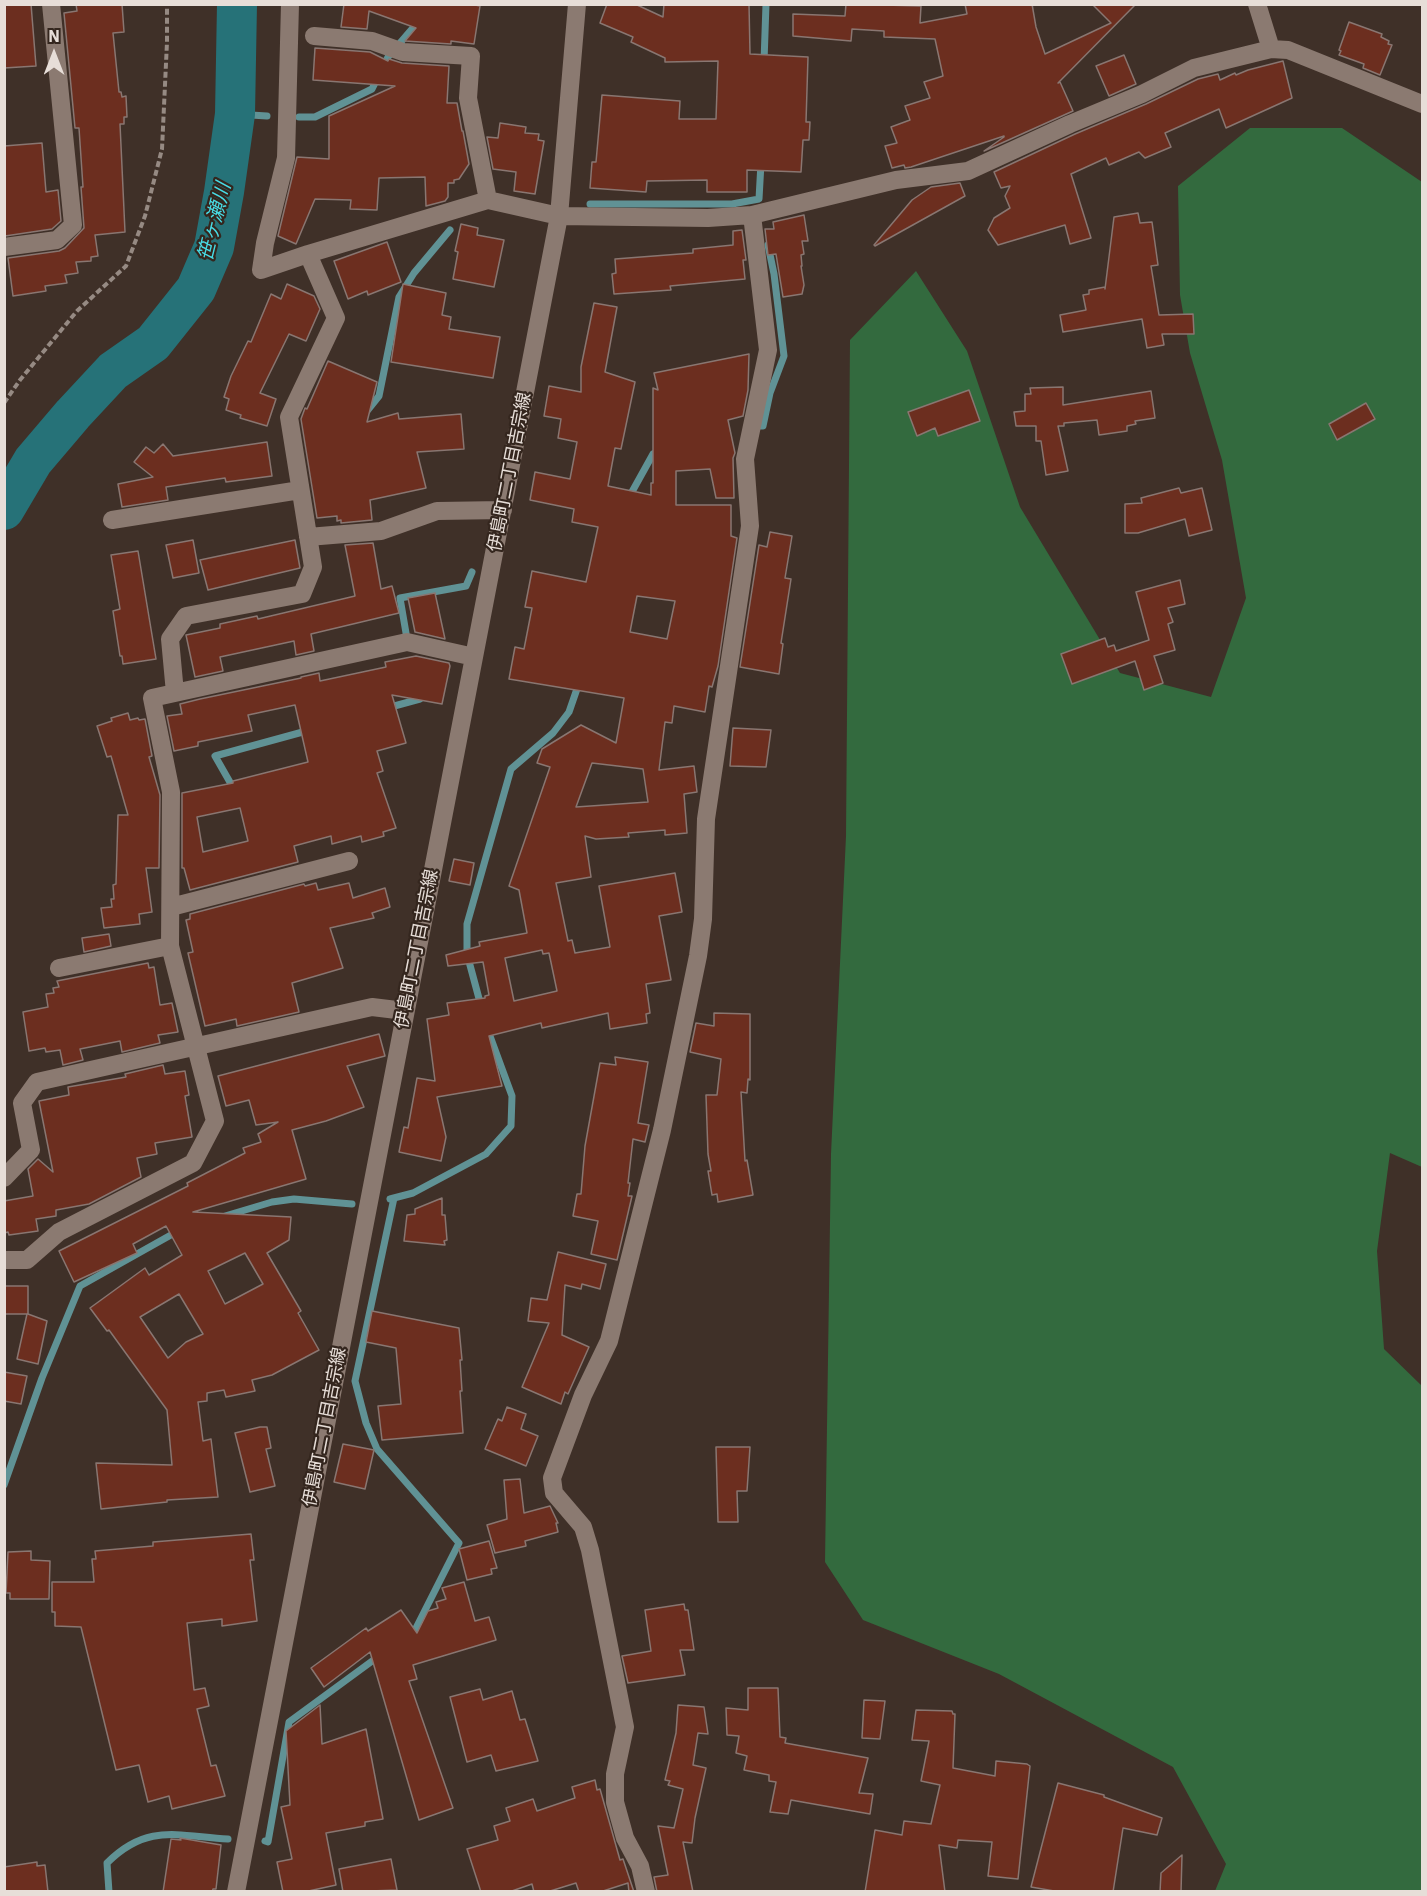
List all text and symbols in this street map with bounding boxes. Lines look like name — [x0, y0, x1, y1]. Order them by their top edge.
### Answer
north arrow — [24, 24, 84, 84]
text: N — [48, 26, 60, 46]
water label: 笹ヶ瀬川 — [194, 180, 236, 264]
street label: 伊島町二丁目吉宗線 — [484, 390, 536, 554]
street label: 伊島町二丁目吉宗線 — [391, 867, 443, 1031]
street label: 伊島町二丁目吉宗線 — [299, 1345, 351, 1509]

